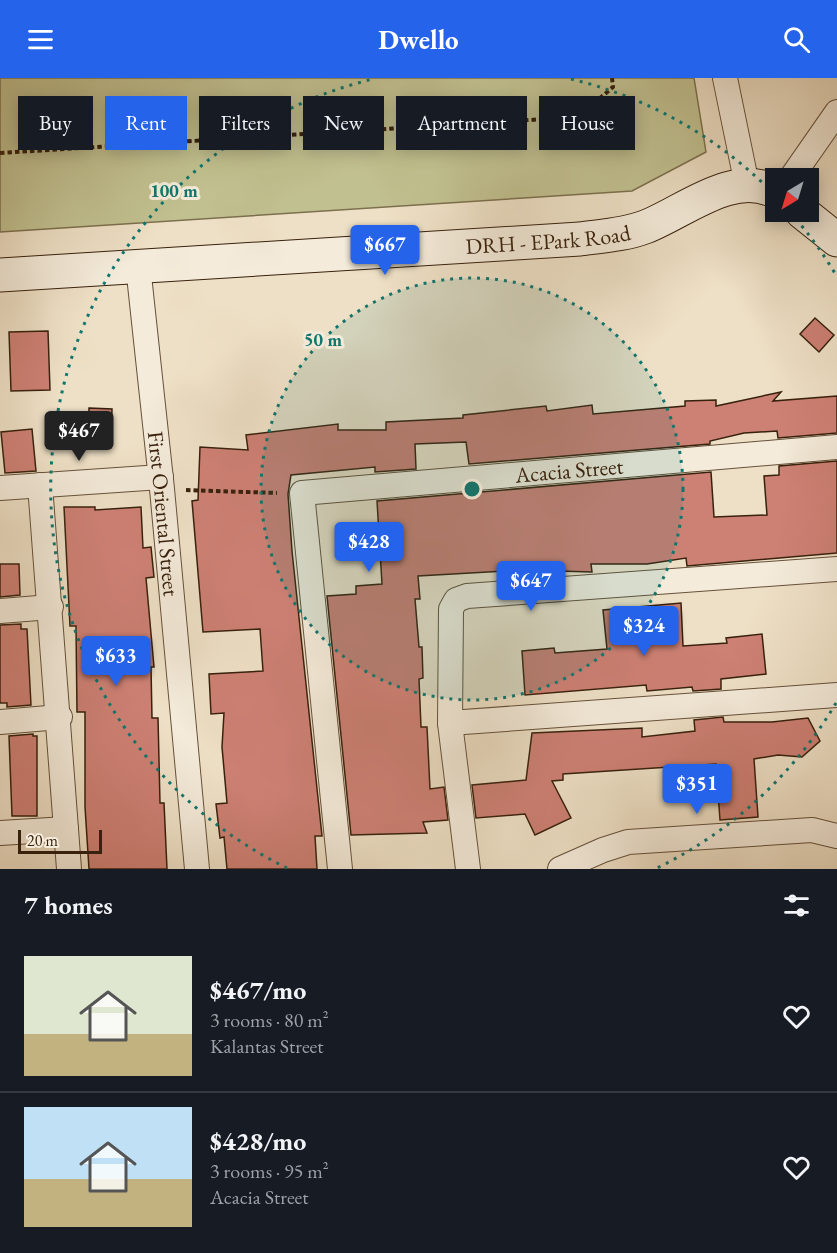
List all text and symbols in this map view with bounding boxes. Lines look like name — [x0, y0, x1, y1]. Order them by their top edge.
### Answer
text: Dwello — [378, 22, 459, 57]
icon: menu — [24, 23, 57, 56]
icon: search — [780, 23, 813, 56]
chip: Buy — [18, 96, 93, 150]
chip: Rent — [105, 96, 187, 150]
chip: Filters — [199, 96, 291, 150]
chip: New — [303, 96, 384, 150]
chip: Apartment — [396, 96, 527, 150]
chip: House — [539, 96, 635, 150]
north arrow — [765, 168, 819, 222]
map controls — [765, 168, 819, 222]
text: 100 m — [150, 179, 198, 202]
street label: DRH - EPark Road — [465, 218, 634, 261]
pin: $667 — [349, 225, 421, 276]
text: $667 — [365, 231, 405, 257]
text: 50 m — [304, 328, 342, 351]
pin: $467 — [43, 411, 115, 462]
text: $467 — [59, 417, 99, 443]
street label: First Oriental Street — [141, 430, 186, 598]
street label: Acacia Street — [513, 451, 625, 490]
centre of rings — [462, 479, 482, 499]
pin: $428 — [333, 522, 405, 573]
text: $428 — [349, 528, 389, 554]
pin: $647 — [495, 561, 567, 612]
text: $647 — [511, 567, 551, 593]
pin: $324 — [608, 606, 680, 657]
text: $324 — [624, 612, 664, 638]
pin: $633 — [80, 636, 152, 687]
text: $633 — [96, 642, 136, 668]
pin: $351 — [661, 764, 733, 815]
text: $351 — [677, 770, 717, 796]
scale bar — [18, 827, 102, 854]
text: 20 m — [27, 830, 58, 851]
text: 7 homes — [24, 888, 113, 922]
icon: filters — [780, 889, 813, 922]
text: $467/mo — [210, 973, 306, 1007]
icon: home — [72, 980, 144, 1052]
icon: heart — [780, 1000, 813, 1033]
text: 3 rooms · 80 m² — [210, 1007, 329, 1033]
text: Kalantas Street — [210, 1033, 324, 1059]
text: $428/mo — [210, 1124, 306, 1158]
icon: home — [72, 1131, 144, 1203]
icon: heart — [780, 1151, 813, 1184]
text: 3 rooms · 95 m² — [210, 1158, 329, 1184]
text: Acacia Street — [210, 1184, 309, 1210]

